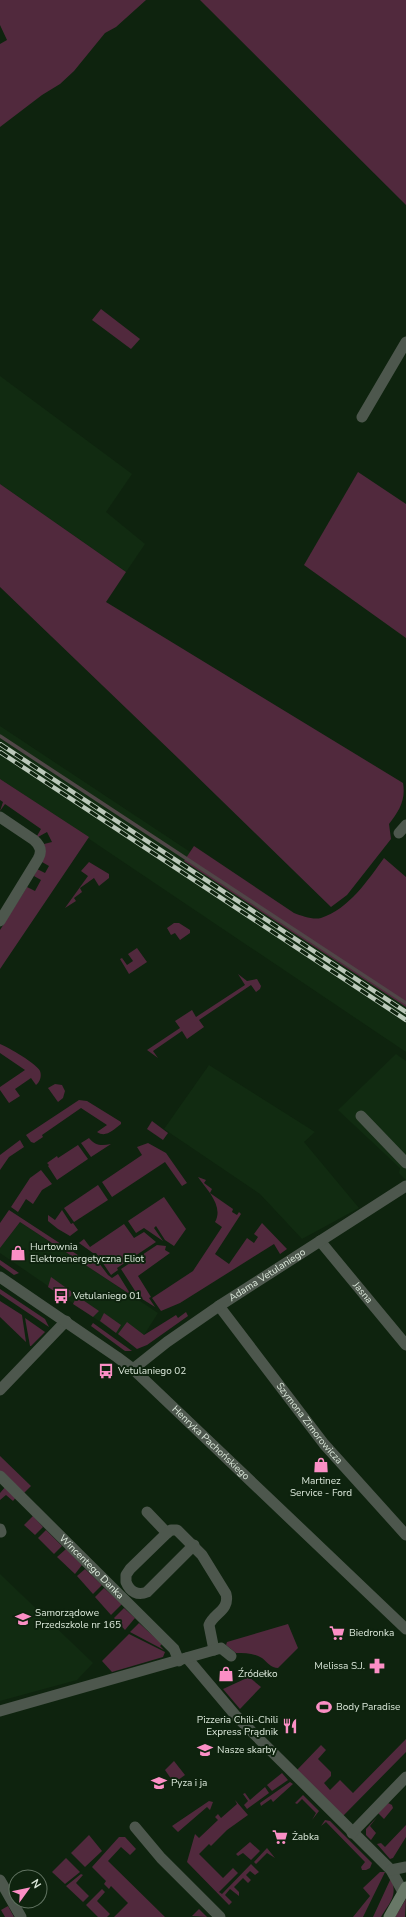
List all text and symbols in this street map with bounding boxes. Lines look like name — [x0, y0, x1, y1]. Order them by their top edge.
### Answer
place label: Hurtownia Elektroenergetyczna Eliot — [30, 1240, 145, 1266]
shop icon: Hurtownia Elektroenergetyczna Eliot — [9, 1244, 27, 1262]
street label: Adama Vetulaniego — [226, 1245, 309, 1305]
street label: Jasna — [349, 1278, 376, 1306]
bus stop icon: Vetulaniego 01 — [52, 1287, 70, 1305]
place label: Vetulaniego 01 — [72, 1289, 141, 1303]
bus stop icon: Vetulaniego 02 — [97, 1362, 115, 1380]
place label: Vetulaniego 02 — [117, 1364, 186, 1378]
street label: Szymona Zimorowicza — [273, 1380, 346, 1467]
street label: Henryka Pachońskiego — [169, 1403, 253, 1484]
shop icon: Martinez Service - Ford — [312, 1456, 330, 1474]
place label: Martinez Service - Ford — [290, 1474, 352, 1500]
street label: Wincentego Danka — [56, 1532, 127, 1602]
place label: Samorządowe Przedszkole nr 165 — [35, 1606, 121, 1632]
school or university icon: Samorządowe Przedszkole nr 165 — [14, 1610, 32, 1628]
supermarket icon: Biedronka — [328, 1624, 346, 1642]
place label: Biedronka — [349, 1626, 394, 1640]
pharmacy icon: Melissa S.J. — [368, 1657, 386, 1675]
place label: Melissa S.J. — [314, 1659, 365, 1673]
shop icon: Źródełko — [217, 1665, 235, 1683]
place label: Źródełko — [238, 1667, 278, 1681]
sports icon: Body Paradise — [315, 1698, 333, 1716]
place label: Body Paradise — [336, 1700, 400, 1714]
place label: Pizzeria Chili-Chili Express Prądnik — [197, 1713, 279, 1739]
restaurant icon: Pizzeria Chili-Chili Express Prądnik — [281, 1717, 299, 1735]
school or university icon: Nasze skarby — [196, 1741, 214, 1759]
place label: Nasze skarby — [217, 1743, 277, 1757]
school or university icon: Pyza i ja — [150, 1774, 168, 1792]
place label: Pyza i ja — [171, 1776, 207, 1790]
supermarket icon: Żabka — [271, 1828, 289, 1846]
place label: Żabka — [292, 1830, 319, 1844]
north arrow — [8, 1869, 48, 1909]
text: N — [27, 1876, 44, 1891]

